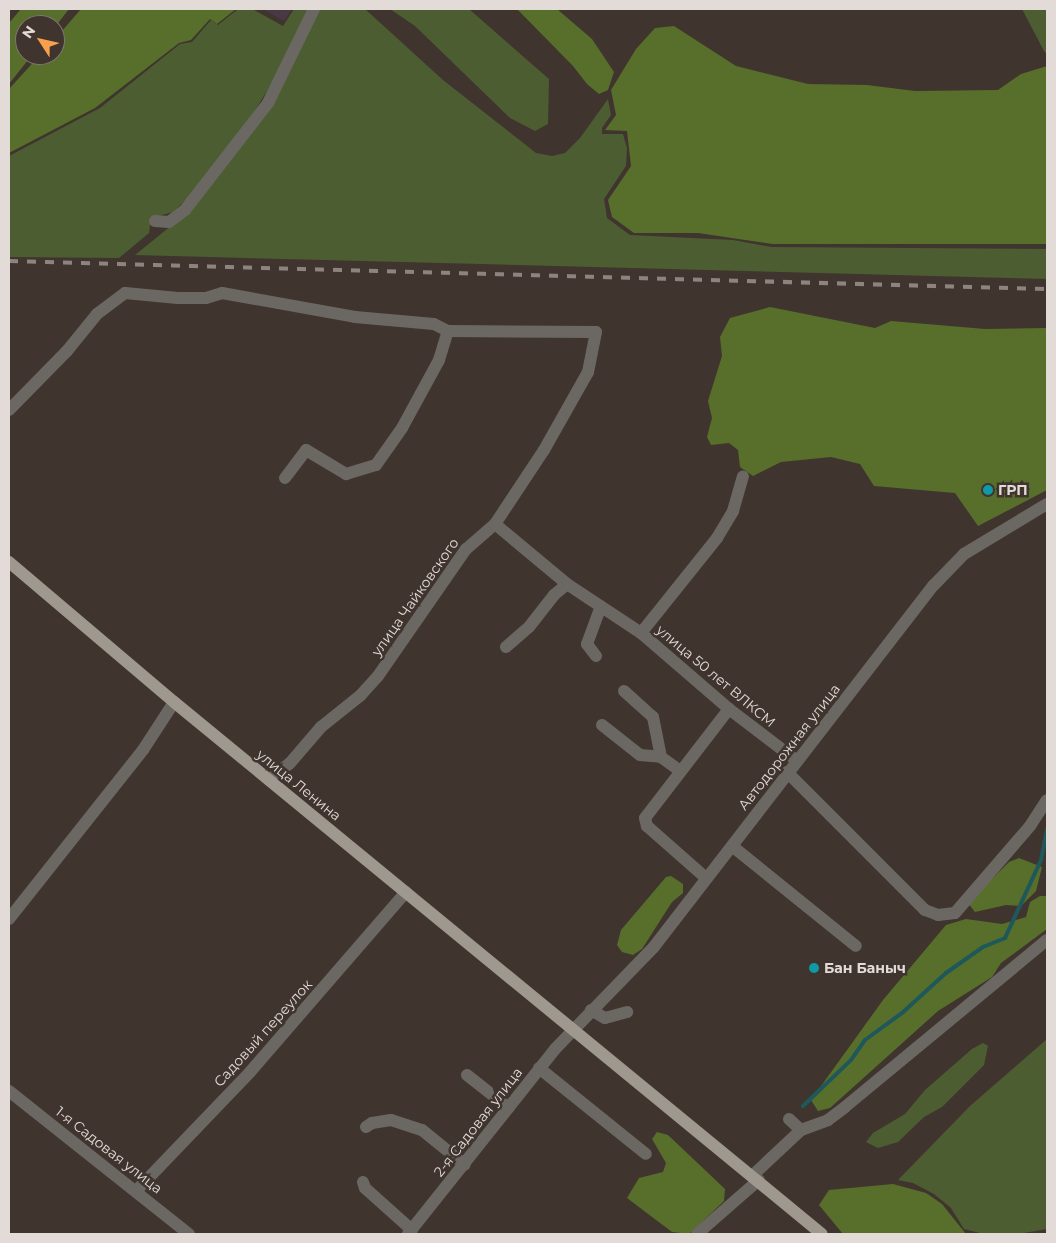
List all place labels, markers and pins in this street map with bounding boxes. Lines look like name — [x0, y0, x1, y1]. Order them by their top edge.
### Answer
place label: ГРП — [998, 482, 1028, 498]
marker: ГРП — [982, 484, 994, 496]
place label: Бан Баныч — [824, 960, 906, 976]
marker: Бан Баныч — [808, 962, 820, 974]

